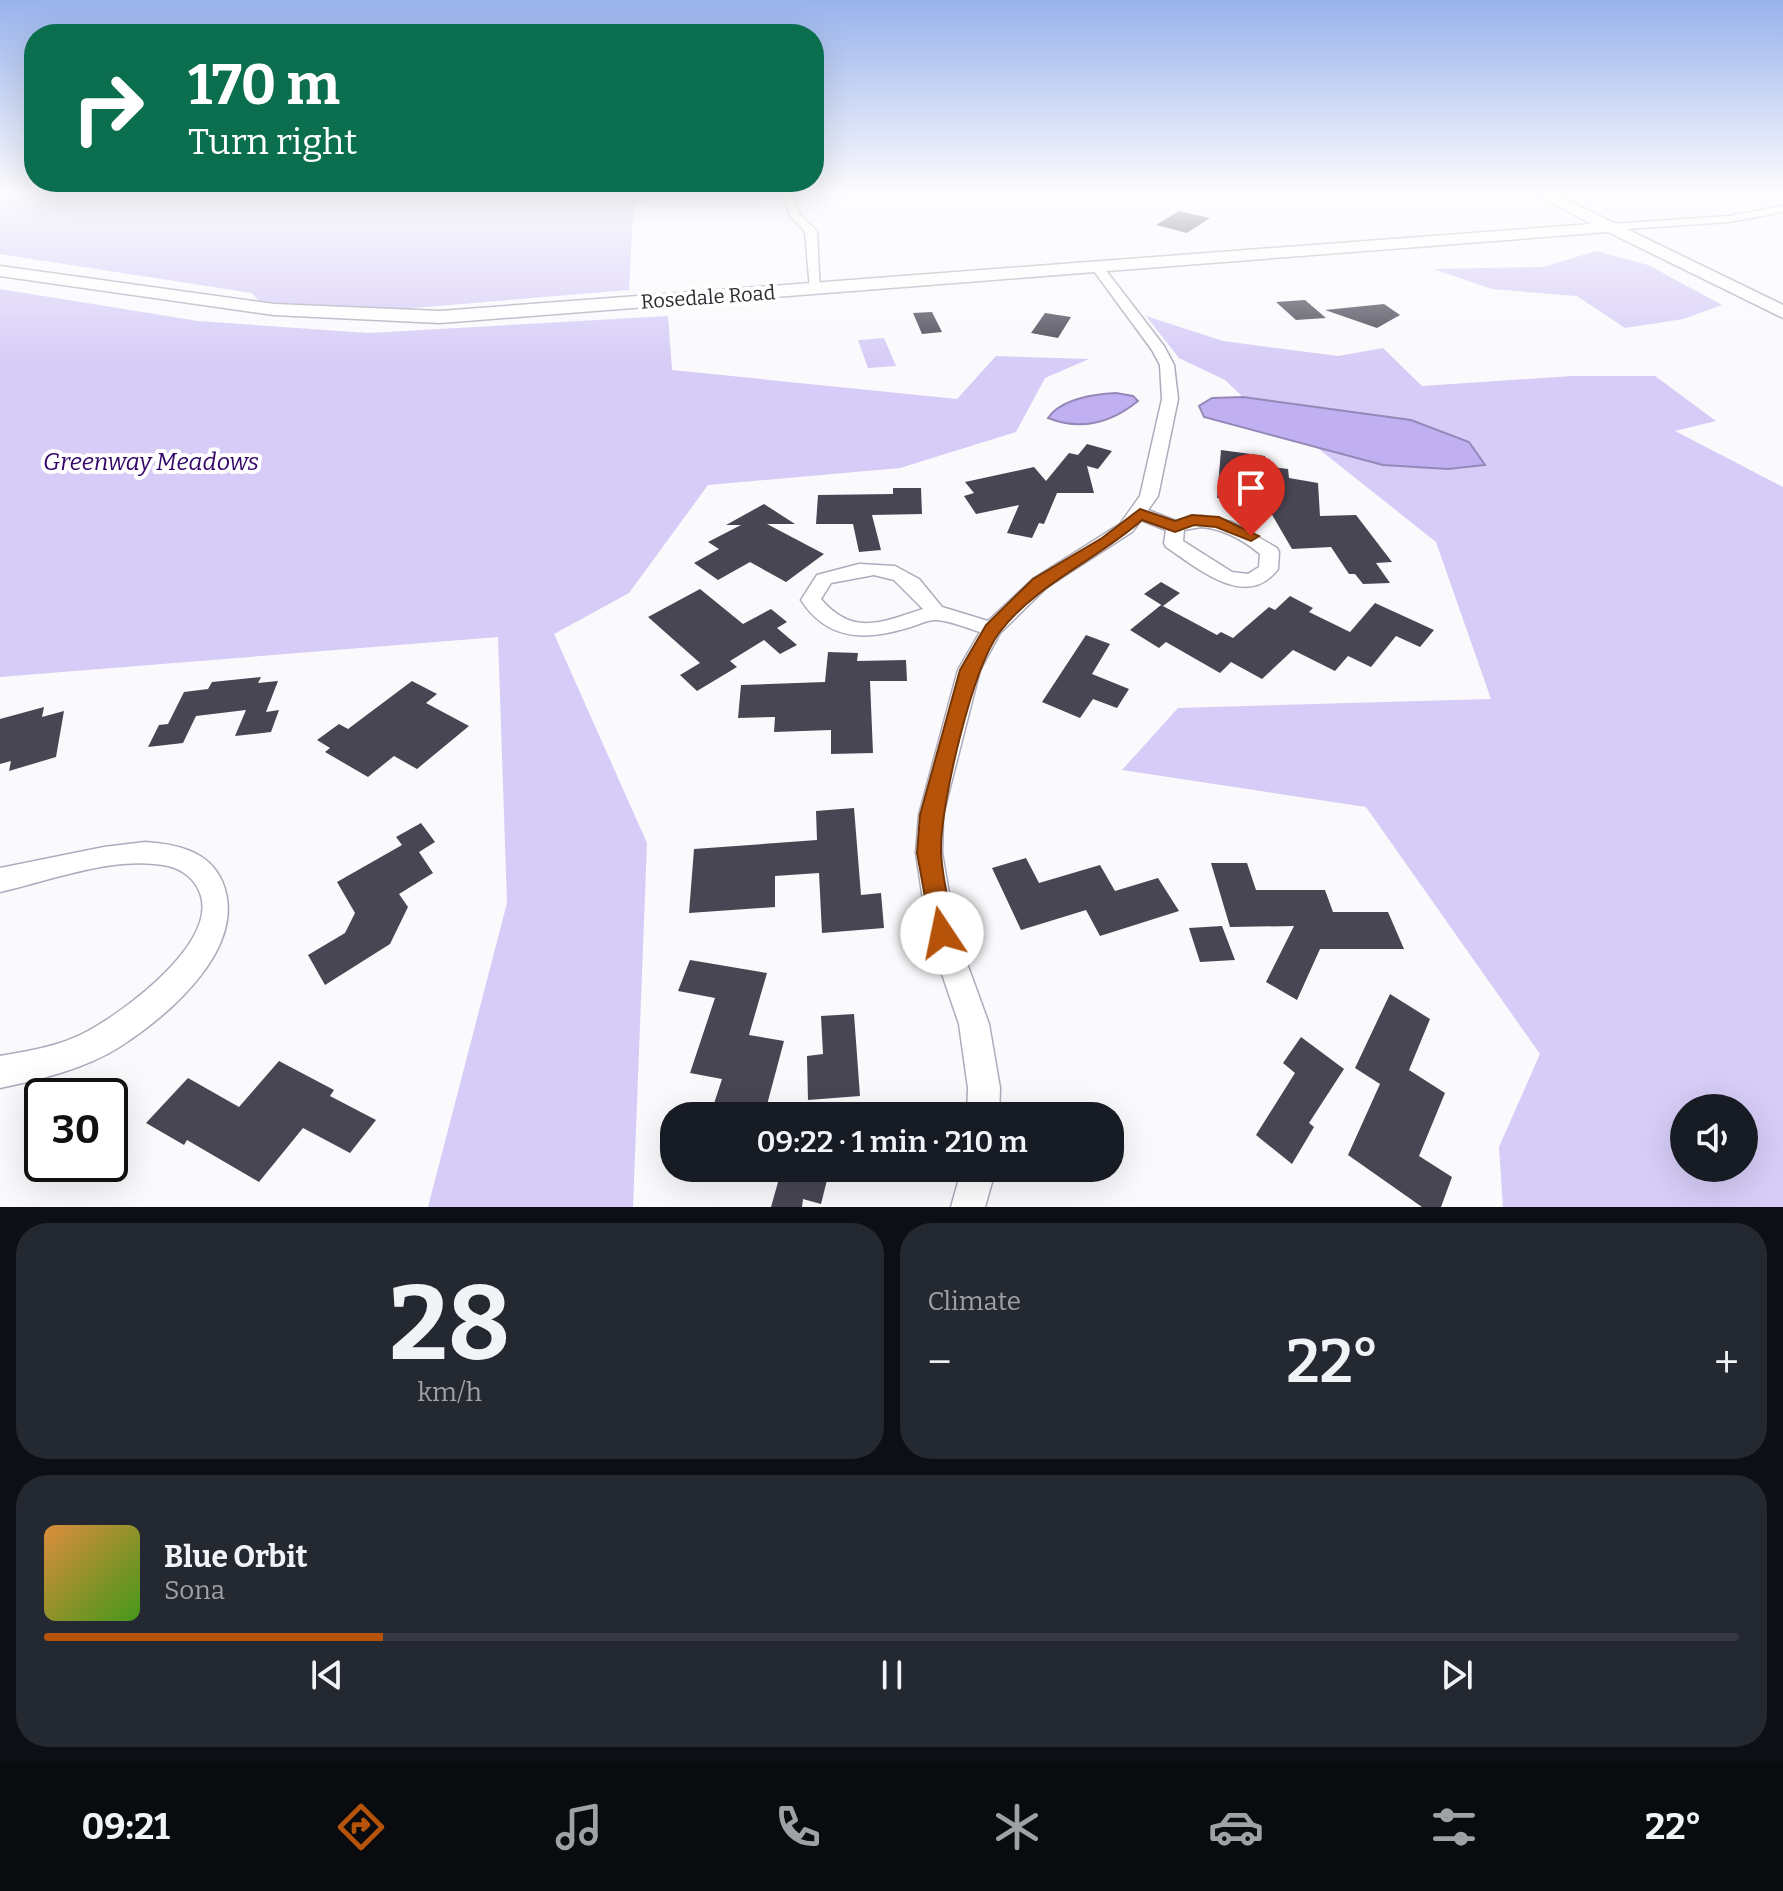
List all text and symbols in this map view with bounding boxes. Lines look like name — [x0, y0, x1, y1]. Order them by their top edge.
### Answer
text: 170 m — [188, 52, 340, 119]
icon: right — [56, 56, 160, 160]
text: Turn right — [188, 120, 357, 164]
street label: Rosedale Road — [640, 280, 776, 314]
park label: Greenway Meadows — [43, 448, 259, 476]
pin — [1217, 454, 1285, 536]
icon: arrive — [1229, 466, 1273, 510]
position arrow — [900, 891, 984, 975]
speed limit sign: 30 — [24, 1078, 128, 1182]
map controls — [1670, 1094, 1758, 1182]
button: sound — [1670, 1094, 1758, 1182]
text: 09:22 · 1 min · 210 m — [756, 1124, 1028, 1160]
text: 28 — [389, 1262, 510, 1387]
text: Climate — [928, 1286, 1021, 1317]
text: 22° — [1286, 1326, 1380, 1398]
text: − — [928, 1336, 952, 1389]
text: + — [1714, 1336, 1739, 1389]
text: km/h — [418, 1377, 482, 1408]
text: Blue Orbit — [164, 1539, 308, 1575]
text: Sona — [164, 1575, 225, 1606]
icon: previous — [305, 1653, 349, 1697]
icon: pause — [870, 1653, 914, 1697]
icon: next — [1435, 1653, 1479, 1697]
icon: directions — [333, 1799, 389, 1855]
icon: music — [551, 1799, 607, 1855]
icon: phone — [770, 1799, 826, 1855]
icon: climate — [989, 1799, 1045, 1855]
icon: car — [1208, 1799, 1264, 1855]
icon: filters — [1426, 1799, 1482, 1855]
text: 09:21 — [81, 1805, 170, 1849]
text: 22° — [1645, 1805, 1702, 1849]

